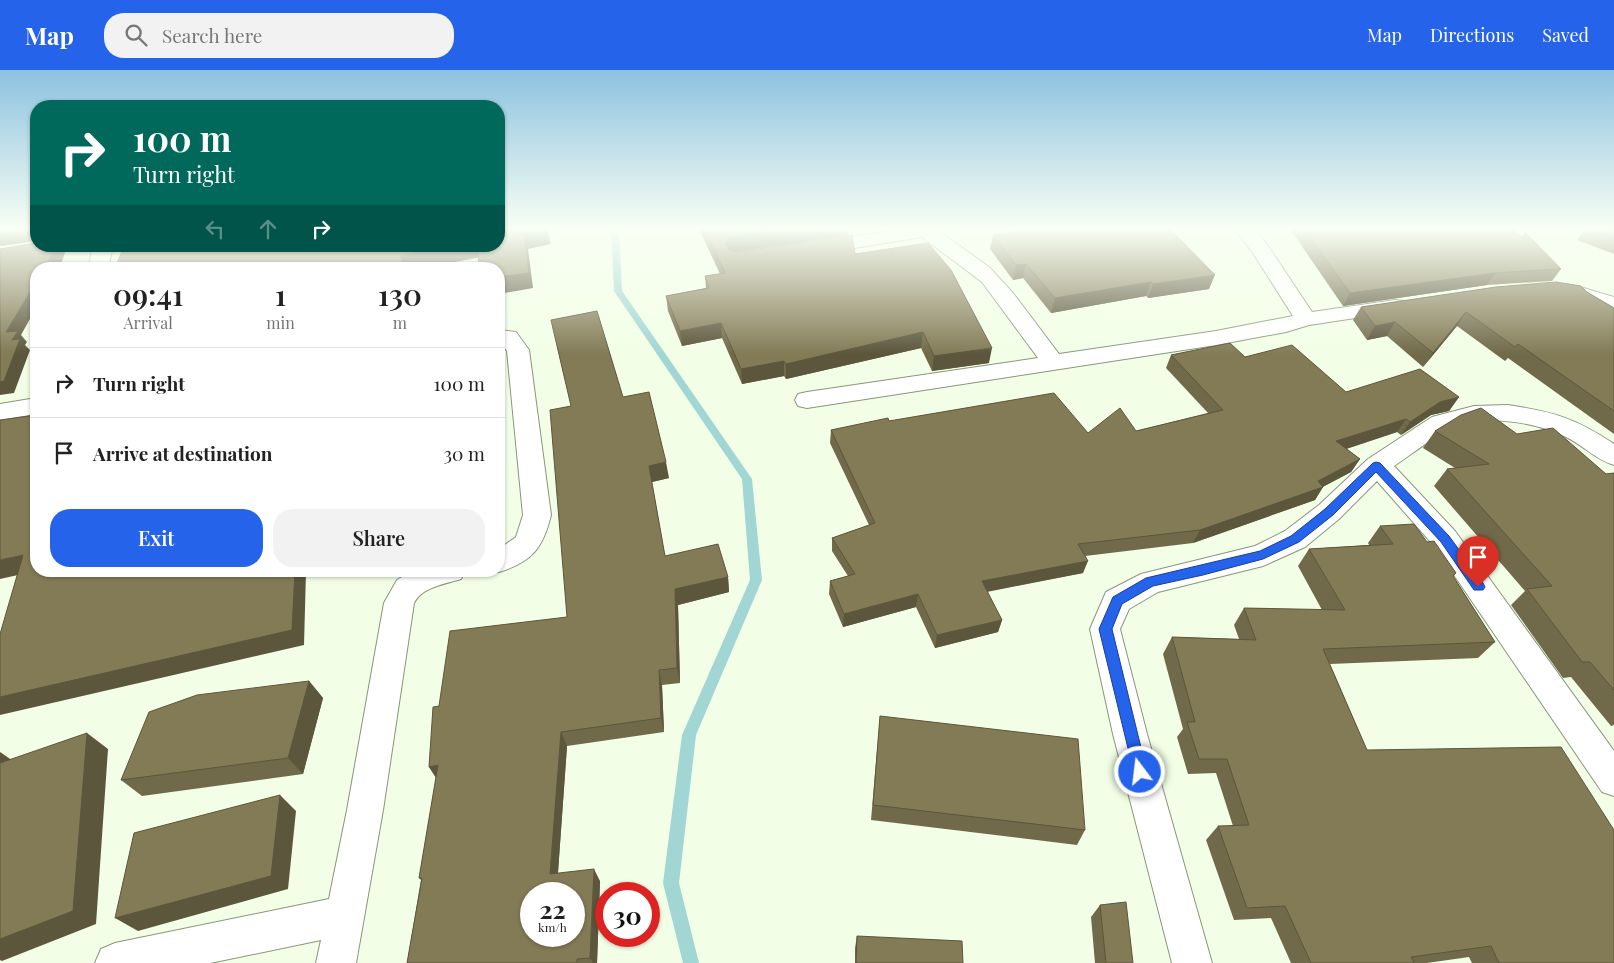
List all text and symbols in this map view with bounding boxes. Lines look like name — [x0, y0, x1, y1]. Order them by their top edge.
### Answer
search box — [104, 13, 454, 58]
text: Map — [25, 19, 74, 51]
icon: search — [122, 21, 150, 49]
text: Search here — [162, 22, 262, 48]
text: Map — [1367, 23, 1402, 47]
text: Directions — [1430, 23, 1514, 47]
text: Saved — [1542, 23, 1589, 47]
text: 100 m — [133, 114, 231, 161]
icon: right — [50, 120, 115, 185]
text: Turn right — [133, 159, 235, 189]
icon: left — [201, 215, 229, 243]
icon: ahead — [254, 215, 282, 243]
icon: right — [307, 215, 335, 243]
text: 09:41 — [113, 274, 183, 314]
text: 1 — [275, 274, 286, 314]
text: 130 — [378, 274, 422, 314]
text: Arrival — [124, 312, 173, 333]
text: min — [266, 312, 295, 333]
text: m — [393, 312, 407, 333]
icon: right — [50, 369, 78, 397]
text: Turn right — [93, 370, 185, 396]
text: 100 m — [434, 370, 485, 396]
icon: arrive — [50, 439, 78, 467]
text: Arrive at destination — [93, 440, 273, 466]
text: 30 m — [443, 440, 485, 466]
button: Exit — [50, 509, 263, 567]
button: Share — [273, 509, 485, 567]
pin — [1457, 536, 1499, 587]
icon: arrive — [1464, 543, 1492, 571]
position arrow — [1113, 745, 1165, 797]
speed limit sign: 30 — [595, 882, 660, 947]
text: 22 — [539, 892, 566, 925]
text: km/h — [538, 919, 567, 935]

